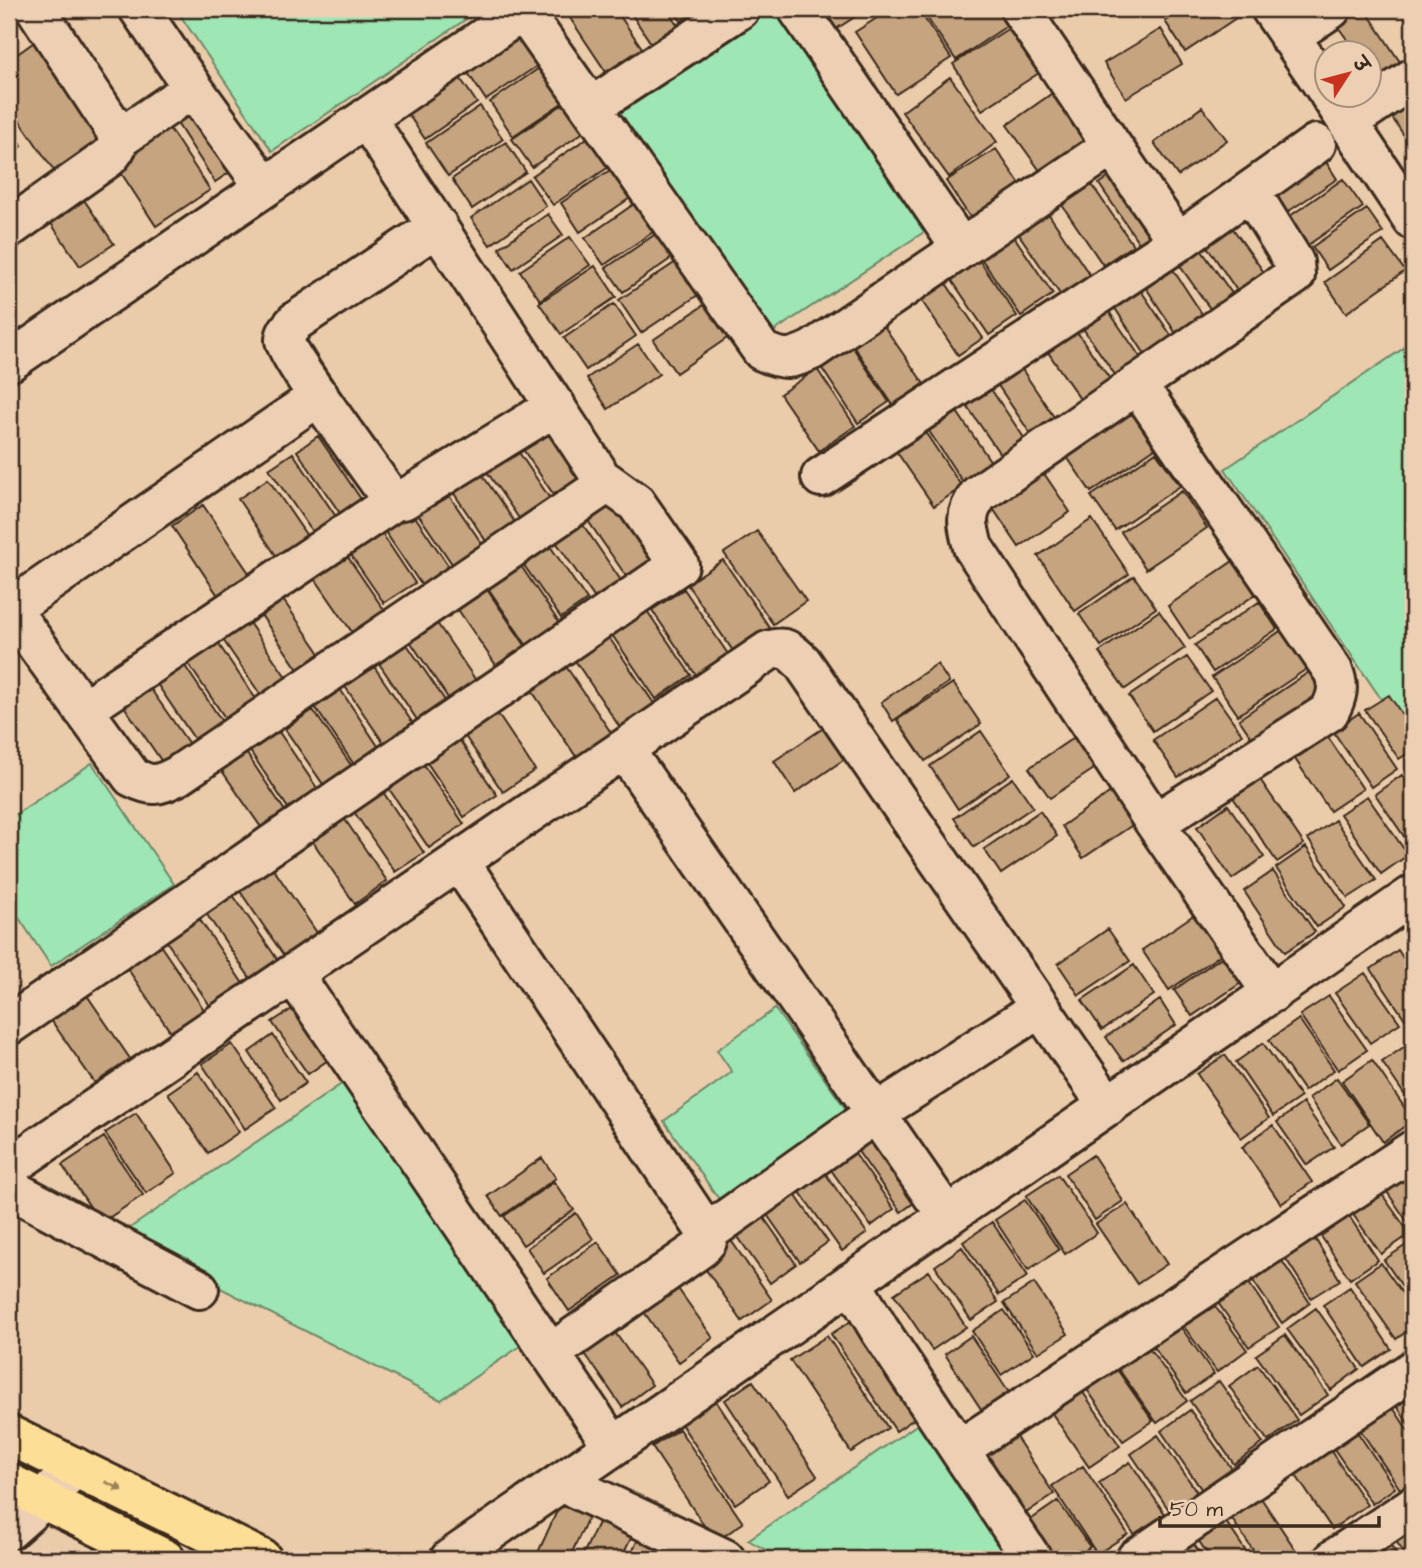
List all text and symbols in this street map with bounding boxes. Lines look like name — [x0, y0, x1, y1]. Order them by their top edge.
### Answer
north arrow — [1314, 38, 1384, 108]
text: उ — [1345, 50, 1377, 80]
one-way arrow — [104, 1481, 124, 1492]
scale bar — [1160, 1484, 1378, 1528]
text: 50 m — [1170, 1495, 1224, 1524]

